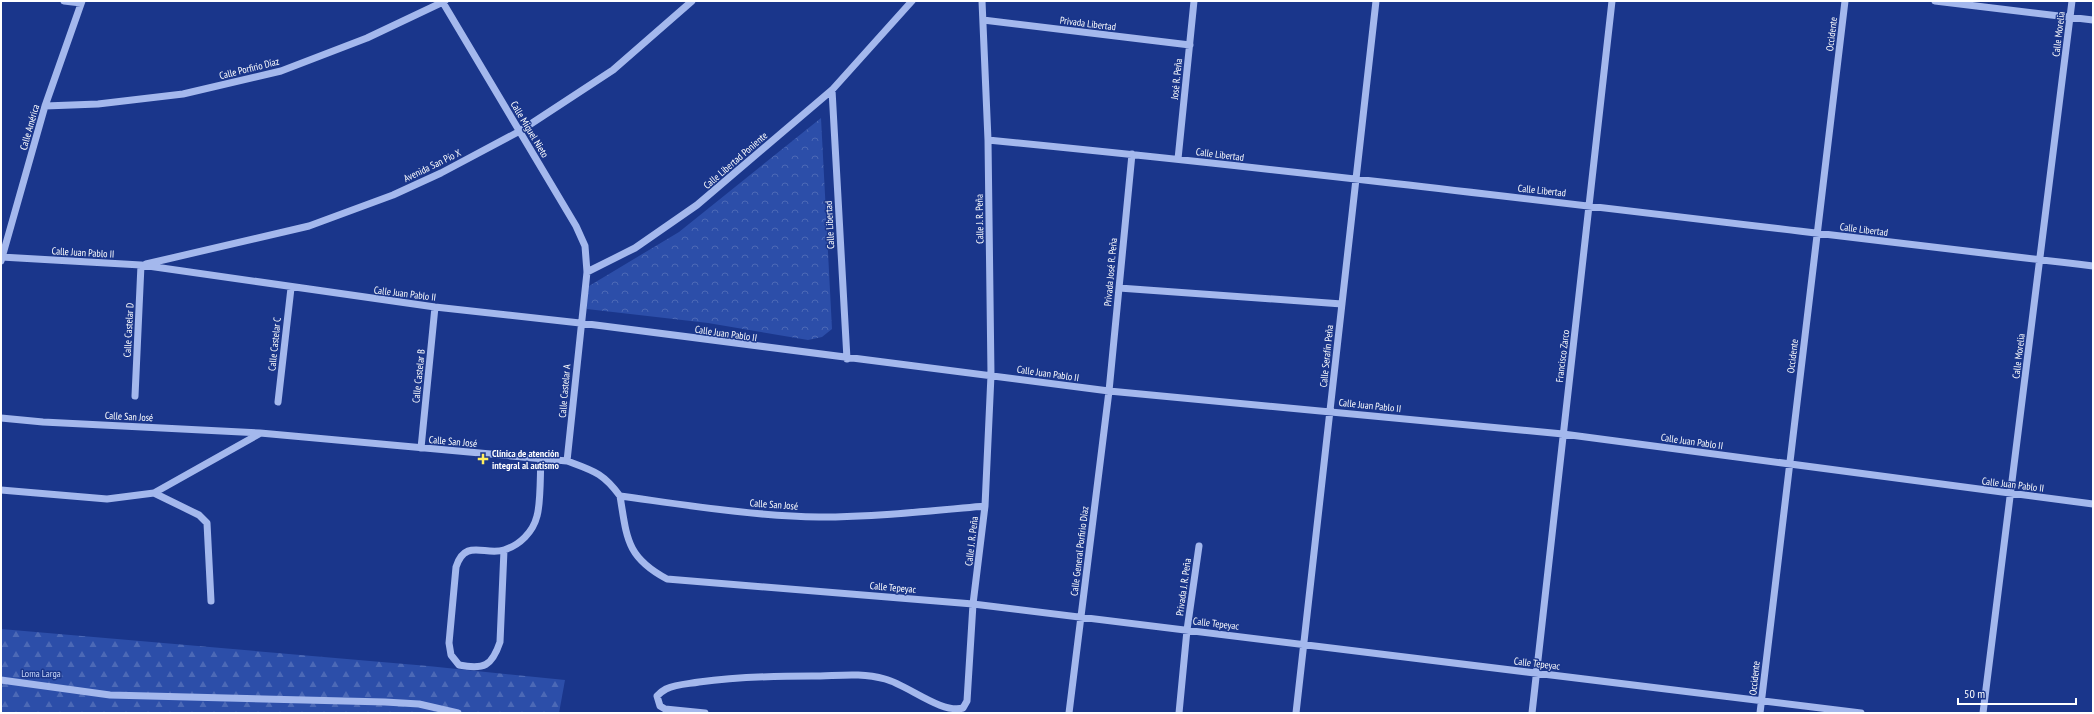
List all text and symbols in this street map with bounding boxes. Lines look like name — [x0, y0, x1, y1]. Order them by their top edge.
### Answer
street label: Calle Morelia — [2049, 11, 2068, 57]
street label: Privada Libertad — [1059, 14, 1117, 33]
street label: Occidente — [1823, 16, 1840, 52]
street label: Calle Porfirio Díaz — [218, 55, 281, 82]
street label: José R. Peña — [1168, 58, 1185, 101]
street label: Calle Miguel Nieto — [508, 99, 552, 160]
street label: Calle América — [17, 103, 42, 151]
street label: Calle Libertad Poniente — [701, 129, 770, 192]
street label: Calle Libertad — [1195, 145, 1245, 164]
street label: Avenida San Pío X — [401, 146, 463, 185]
street label: Calle Libertad — [1517, 182, 1567, 199]
street label: Calle J. R. Peña — [973, 194, 986, 244]
street label: Calle Libertad — [822, 201, 837, 249]
street label: Calle Libertad — [1839, 220, 1889, 239]
street label: Privada José R. Peña — [1101, 237, 1120, 307]
street label: Calle Juan Pablo II — [51, 244, 115, 261]
street label: Calle Juan Pablo II — [373, 283, 437, 304]
street label: Calle Castelar D — [121, 303, 136, 358]
street label: Calle Castelar C — [265, 316, 284, 371]
street label: Calle Juan Pablo II — [694, 323, 758, 344]
street label: Calle Serafín Peña — [1317, 324, 1336, 388]
street label: Francisco Zarco — [1553, 329, 1572, 383]
street label: Calle Morelia — [2009, 333, 2028, 379]
street label: Occidente — [1784, 338, 1801, 374]
street label: Calle Castelar B — [409, 348, 428, 404]
street label: Calle Castelar A — [556, 363, 573, 418]
street label: Calle Juan Pablo II — [1016, 363, 1080, 384]
street label: Calle Juan Pablo II — [1338, 396, 1402, 415]
street label: Calle San José — [104, 409, 153, 424]
street label: Calle Juan Pablo II — [1660, 431, 1724, 452]
street label: Calle San José — [428, 433, 478, 450]
place label: Clínica de atención integral al autismo — [492, 447, 559, 472]
marker: Clínica de atención integral al autismo — [477, 453, 489, 465]
street label: Calle Juan Pablo II — [1981, 474, 2045, 495]
street label: Calle San José — [749, 496, 799, 513]
street label: Calle General Porfirio Díaz — [1068, 505, 1091, 597]
street label: Calle J. R. Peña — [962, 516, 981, 567]
street label: Privada J. R. Peña — [1173, 557, 1194, 617]
street label: Calle Tepeyac — [869, 579, 917, 596]
street label: Calle Tepeyac — [1192, 614, 1240, 633]
street label: Calle Tepeyac — [1513, 654, 1561, 673]
street label: Occidente — [1746, 660, 1763, 696]
park label: Loma Larga — [21, 667, 61, 680]
scale bar — [1958, 680, 2076, 706]
text: 50 m — [1964, 686, 1985, 701]

